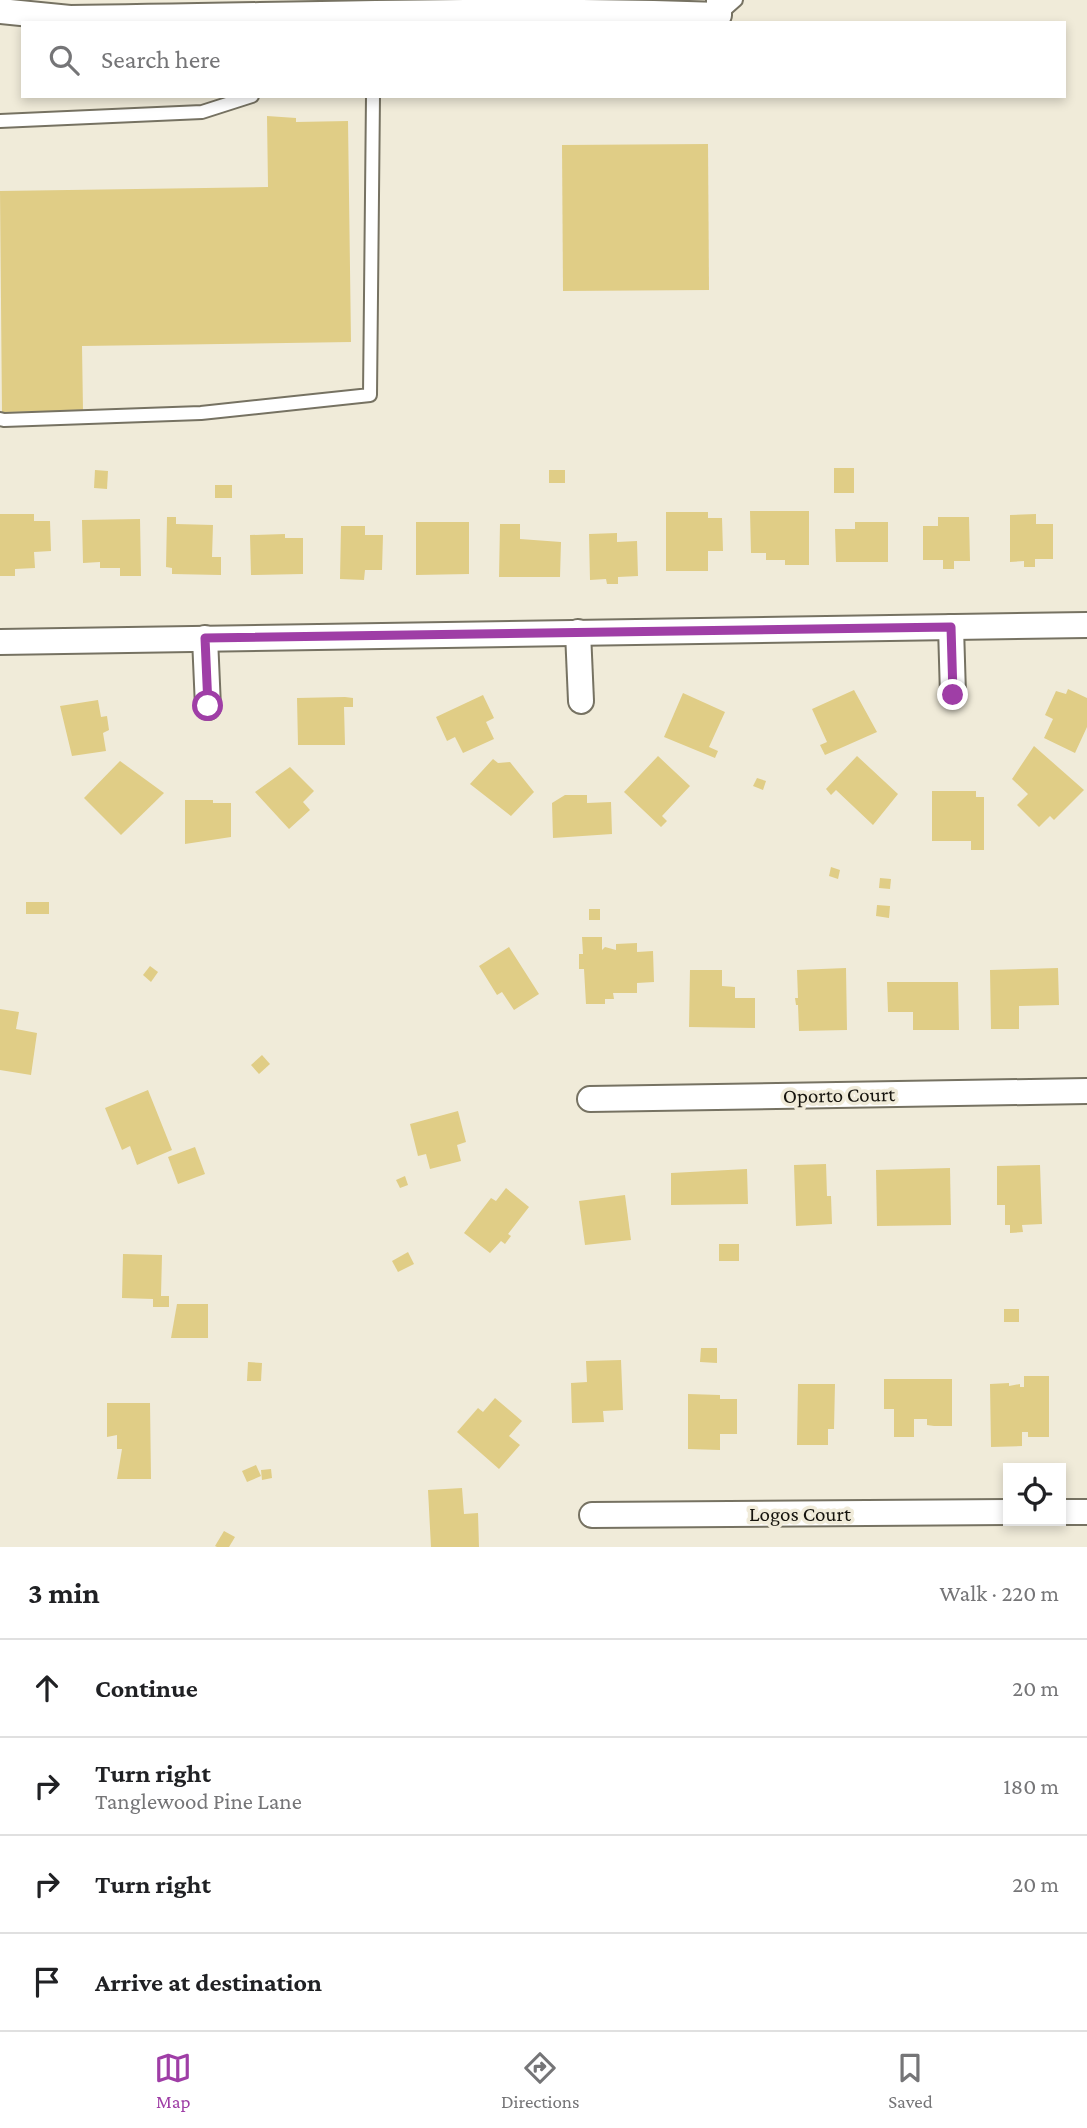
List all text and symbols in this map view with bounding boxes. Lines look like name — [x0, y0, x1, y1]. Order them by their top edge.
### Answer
search box — [21, 21, 1066, 98]
icon: search — [45, 41, 83, 79]
text: Search here — [101, 45, 220, 74]
route end — [937, 679, 968, 710]
route start — [192, 690, 223, 721]
street label: Oporto Court — [783, 1082, 896, 1108]
map controls — [1003, 1463, 1066, 1526]
button: locate — [1003, 1463, 1066, 1526]
street label: Logos Court — [749, 1502, 852, 1526]
text: 3 min — [28, 1576, 100, 1609]
text: Walk · 220 m — [939, 1580, 1059, 1606]
icon: ahead — [28, 1669, 66, 1707]
text: Continue — [95, 1674, 198, 1703]
text: 20 m — [1012, 1675, 1059, 1701]
text: Turn right — [95, 1759, 211, 1788]
icon: right — [28, 1767, 66, 1805]
text: 180 m — [1003, 1773, 1059, 1799]
text: Tanglewood Pine Lane — [95, 1788, 302, 1814]
icon: right — [28, 1865, 66, 1903]
text: Turn right — [95, 1870, 211, 1899]
text: 20 m — [1012, 1871, 1059, 1897]
icon: arrive — [28, 1963, 66, 2001]
text: Arrive at destination — [95, 1968, 322, 1997]
tab: Map — [154, 2049, 192, 2112]
tab: Directions — [501, 2049, 580, 2112]
tab: Saved — [888, 2049, 933, 2112]

